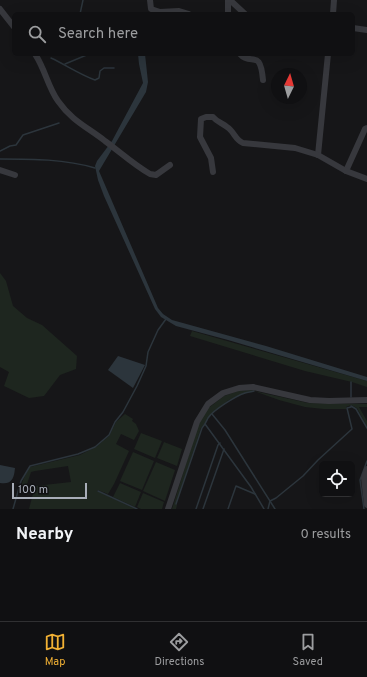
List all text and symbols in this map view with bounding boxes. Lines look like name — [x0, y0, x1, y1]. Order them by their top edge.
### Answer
search box — [12, 12, 355, 56]
icon: search — [26, 23, 48, 45]
text: Search here — [58, 25, 138, 44]
north arrow — [271, 68, 307, 104]
map controls — [319, 461, 355, 497]
button: locate — [319, 461, 355, 497]
scale bar — [12, 481, 87, 500]
text: 100 m — [18, 483, 48, 497]
text: Nearby — [16, 524, 73, 546]
text: 0 results — [300, 527, 351, 543]
tab: Map — [44, 631, 66, 669]
tab: Directions — [154, 631, 204, 669]
tab: Saved — [293, 631, 323, 669]

